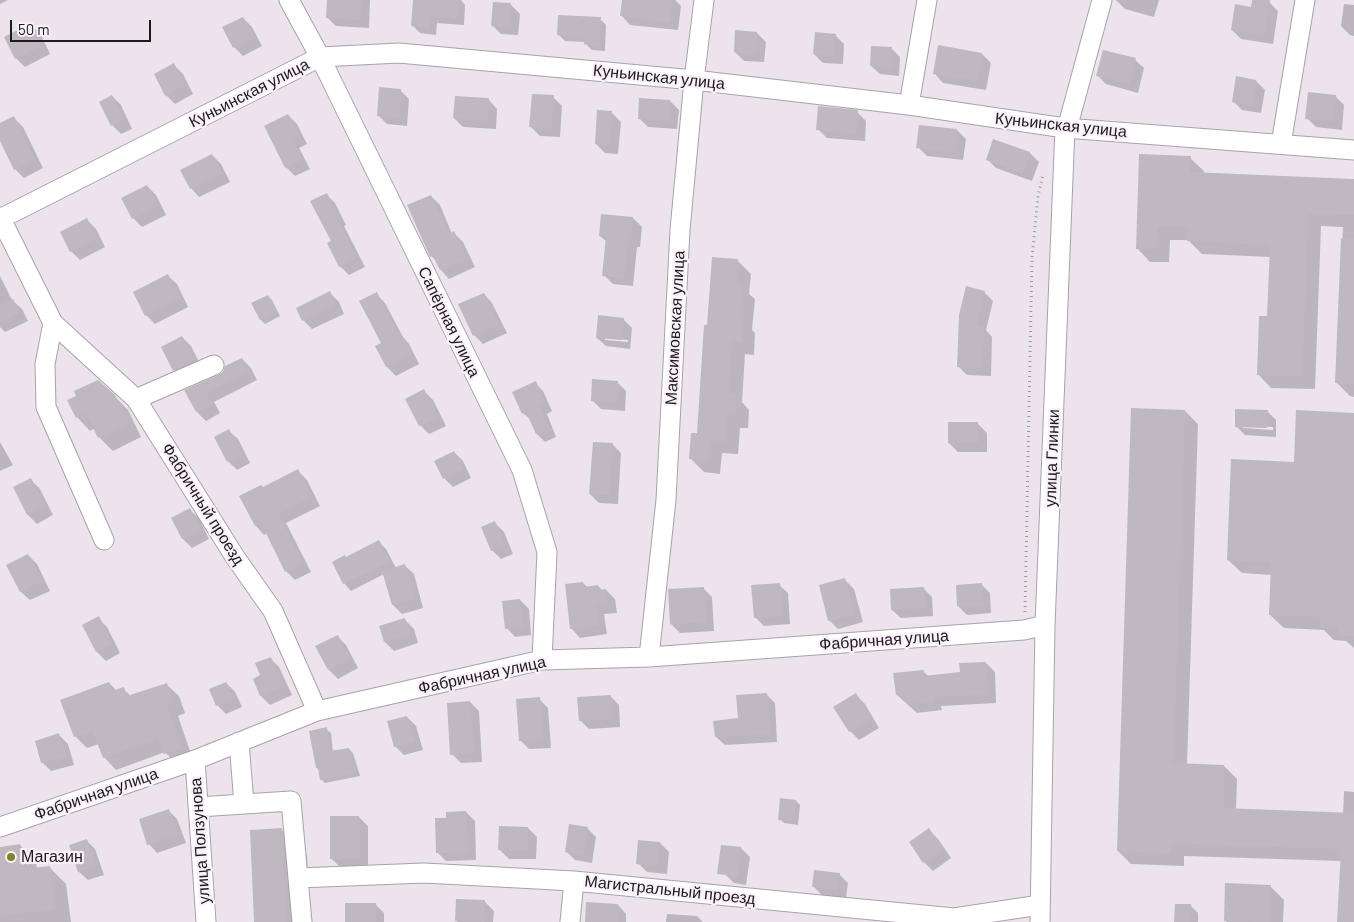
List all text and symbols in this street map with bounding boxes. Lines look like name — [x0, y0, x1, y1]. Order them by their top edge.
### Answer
scale bar — [12, 10, 154, 42]
text: 50 m — [18, 20, 50, 38]
street label: Куньинская улица — [186, 54, 312, 132]
street label: Куньинская улица — [592, 61, 726, 93]
street label: Куньинская улица — [994, 109, 1128, 141]
street label: Максимовская улица — [661, 250, 689, 406]
street label: Сапёрная улица — [414, 264, 484, 380]
street label: улица Глинки — [1041, 409, 1063, 507]
street label: Фабричный проезд — [158, 439, 248, 569]
street label: Фабричная улица — [818, 626, 950, 654]
street label: Фабричная улица — [416, 652, 548, 698]
street label: Фабричная улица — [31, 764, 161, 824]
street label: улица Ползунова — [186, 777, 214, 905]
place label: Магазин — [21, 847, 83, 867]
marker: Магазин — [5, 851, 17, 863]
street label: Магистральный проезд — [584, 871, 756, 909]

